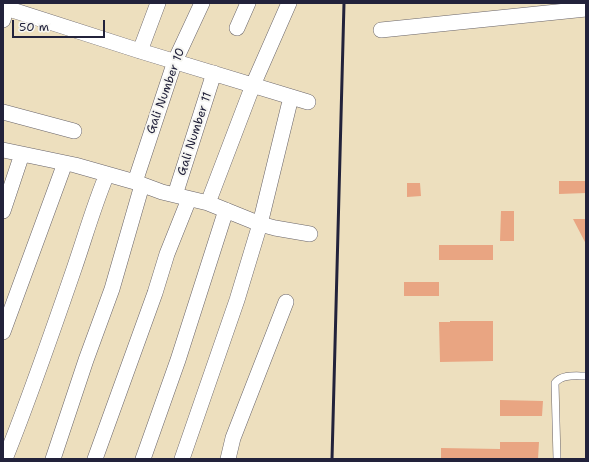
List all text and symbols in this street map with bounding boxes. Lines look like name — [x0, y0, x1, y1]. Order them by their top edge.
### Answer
scale bar — [14, 12, 107, 38]
text: 50 m — [19, 19, 49, 35]
street label: Gali Number 10 — [144, 46, 188, 136]
street label: Gali Number 11 — [175, 91, 215, 177]

